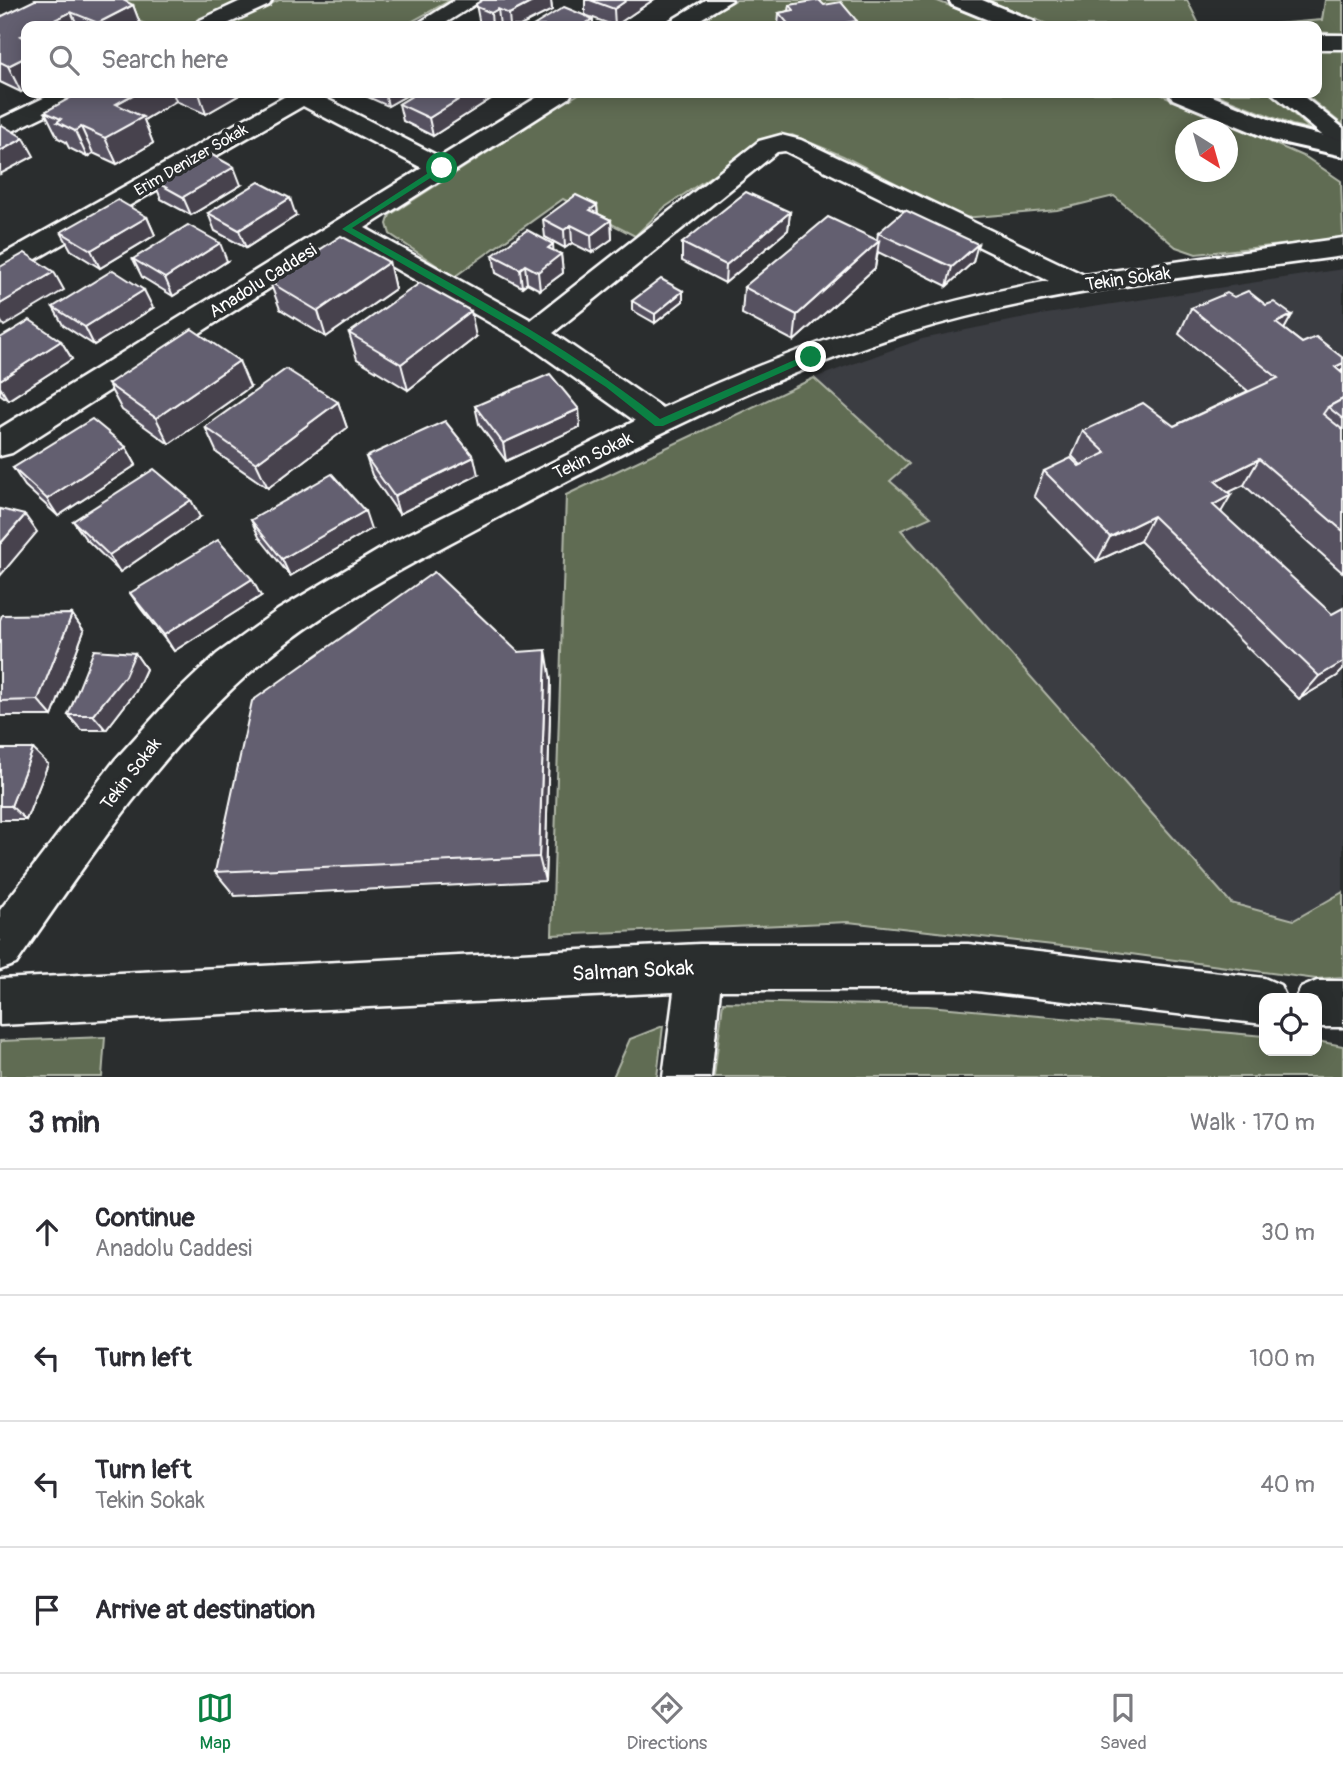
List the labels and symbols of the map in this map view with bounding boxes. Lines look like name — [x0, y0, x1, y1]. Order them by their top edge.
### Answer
street label: Erim Denizer Sokak — [131, 119, 252, 201]
north arrow — [1175, 119, 1238, 182]
route start — [426, 152, 457, 183]
street label: Anadolu Caddesi — [205, 239, 321, 323]
street label: Tekin Sokak — [1084, 262, 1173, 296]
route end — [795, 341, 826, 372]
street label: Tekin Sokak — [549, 427, 637, 485]
street label: Tekin Sokak — [95, 733, 167, 815]
street label: Salman Sokak — [571, 954, 695, 988]

